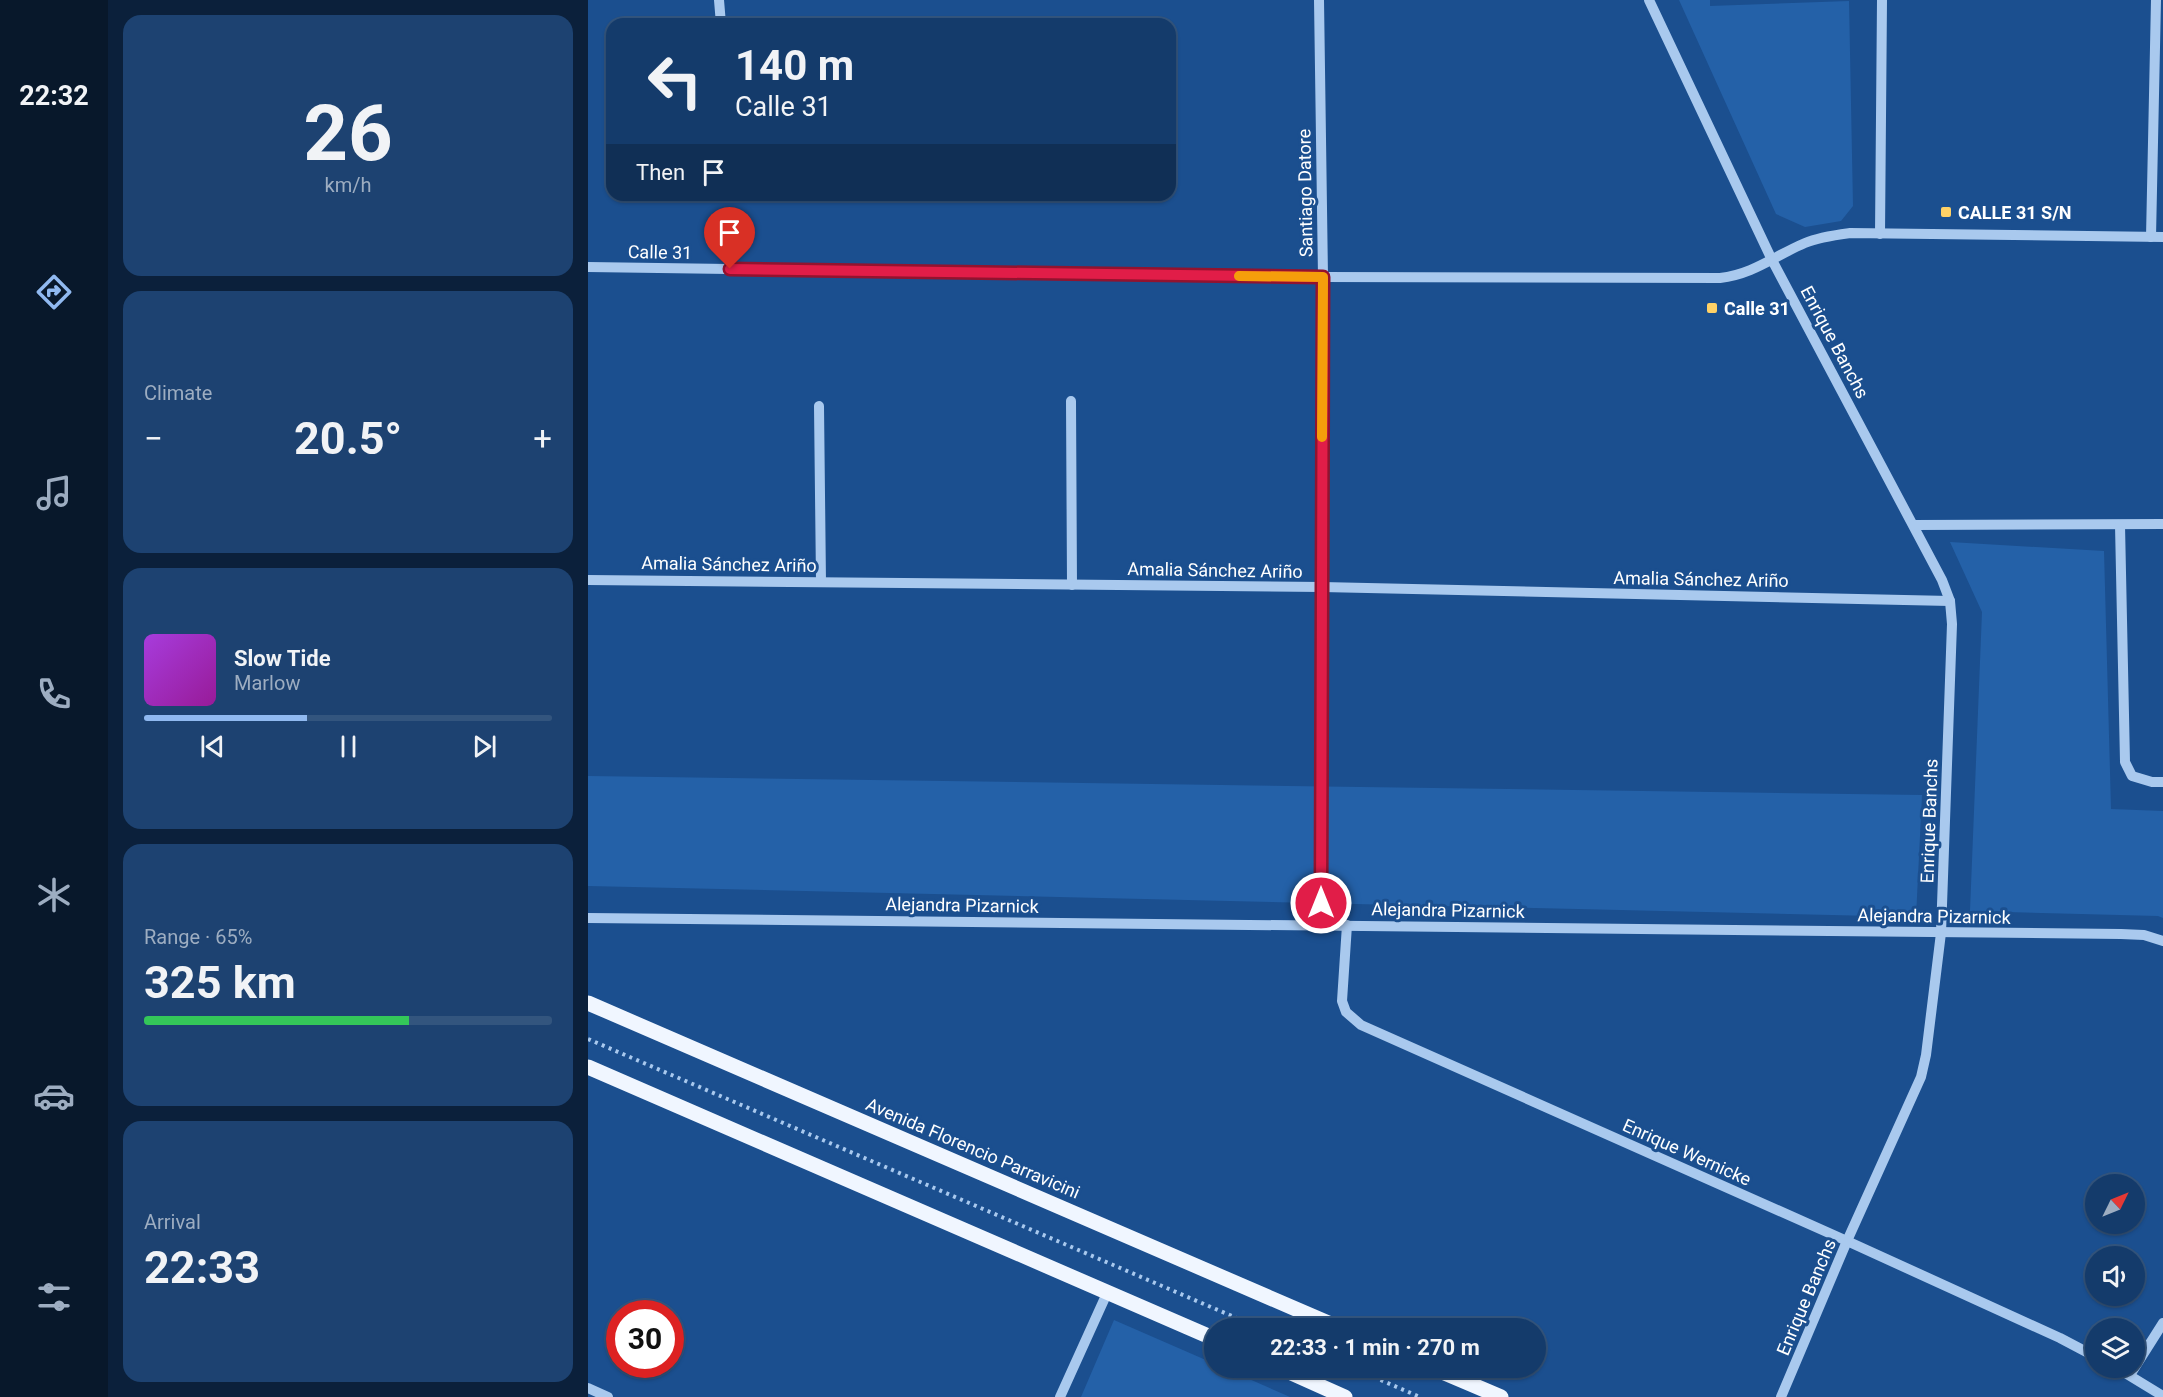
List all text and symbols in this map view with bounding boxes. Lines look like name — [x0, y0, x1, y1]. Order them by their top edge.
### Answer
text: 140 m — [735, 41, 854, 90]
icon: left — [636, 42, 714, 120]
text: 22:32 — [19, 80, 89, 112]
text: 26 — [303, 88, 393, 179]
text: Calle 31 — [735, 91, 832, 123]
street label: Santiago Datore — [1293, 129, 1317, 257]
icon: arrive — [697, 156, 730, 189]
text: Then — [636, 160, 685, 185]
text: km/h — [325, 173, 371, 197]
place label: CALLE 31 S/N — [1958, 202, 2072, 223]
marker: CALLE 31 S/N — [1939, 205, 1953, 219]
pin — [704, 207, 755, 269]
icon: arrive — [713, 216, 746, 249]
street label: Calle 31 — [628, 241, 692, 263]
icon: directions — [33, 271, 75, 313]
street label: Enrique Banchs — [1797, 282, 1873, 402]
place label: Calle 31 — [1724, 298, 1790, 319]
marker: Calle 31 — [1705, 301, 1719, 315]
text: Climate — [144, 381, 212, 405]
text: 20.5° — [294, 412, 402, 465]
text: − — [144, 419, 163, 458]
text: + — [533, 419, 552, 458]
icon: music — [33, 472, 75, 514]
street label: Amalia Sánchez Ariño — [641, 552, 817, 576]
street label: Amalia Sánchez Ariño — [1127, 558, 1303, 582]
street label: Amalia Sánchez Ariño — [1613, 567, 1789, 591]
text: Slow Tide — [234, 646, 331, 671]
text: Marlow — [234, 671, 300, 695]
icon: phone — [33, 673, 75, 715]
icon: previous — [196, 730, 229, 763]
icon: pause — [332, 730, 365, 763]
icon: next — [468, 730, 501, 763]
street label: Enrique Banchs — [1916, 758, 1942, 884]
position arrow — [1289, 871, 1353, 935]
icon: climate — [33, 874, 75, 916]
street label: Alejandra Pizarnick — [885, 893, 1040, 917]
street label: Alejandra Pizarnick — [1371, 898, 1526, 922]
street label: Alejandra Pizarnick — [1857, 904, 2012, 928]
text: Range · 65% — [144, 925, 252, 949]
text: 325 km — [144, 956, 296, 1009]
icon: car — [33, 1075, 75, 1117]
street label: Avenida Florencio Parravicini — [863, 1093, 1083, 1203]
street label: Enrique Wernicke — [1620, 1114, 1754, 1190]
north arrow — [2085, 1174, 2145, 1234]
map controls — [2085, 1174, 2145, 1378]
text: Arrival — [144, 1210, 201, 1234]
street label: Enrique Banchs — [1772, 1236, 1840, 1358]
text: 22:33 — [144, 1241, 260, 1294]
button: sound — [2085, 1246, 2145, 1306]
icon: filters — [33, 1276, 75, 1318]
speed limit sign: 30 — [606, 1300, 684, 1378]
button: layers — [2085, 1318, 2145, 1378]
text: 22:33 · 1 min · 270 m — [1270, 1335, 1480, 1360]

